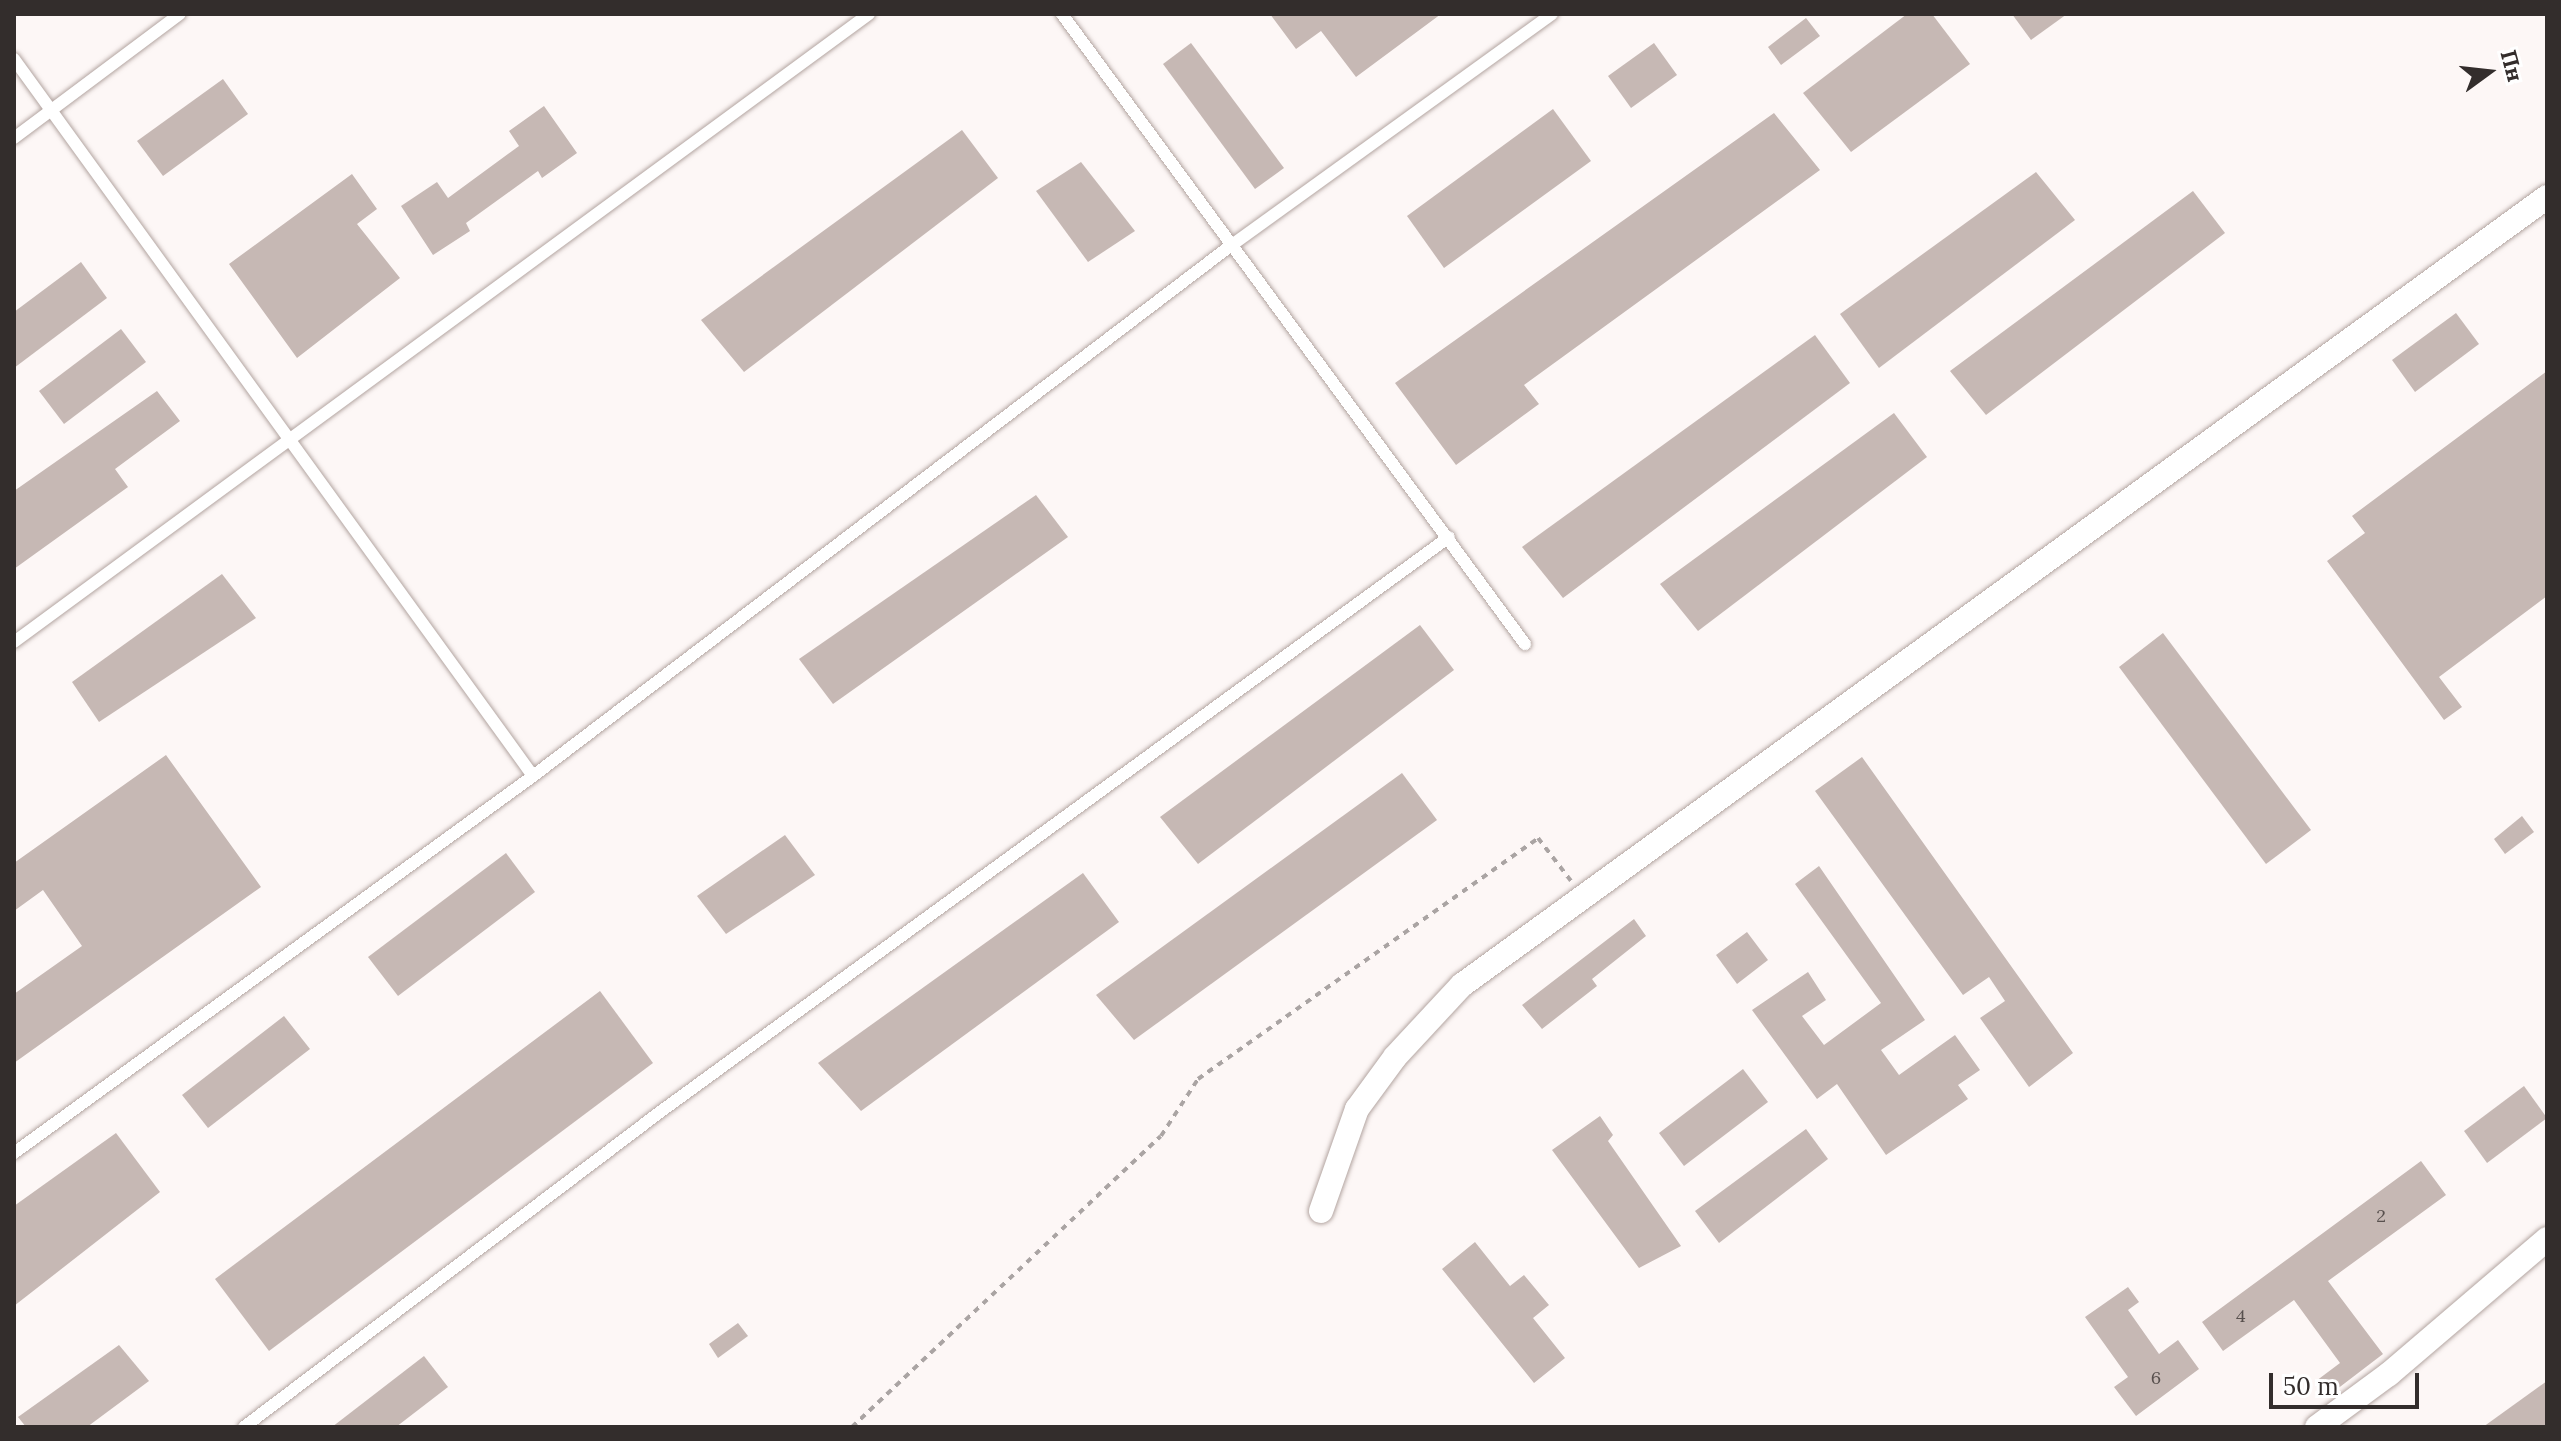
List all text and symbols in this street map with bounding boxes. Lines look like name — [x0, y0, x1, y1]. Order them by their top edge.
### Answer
north arrow — [2449, 32, 2529, 112]
text: Пн — [2495, 47, 2530, 85]
house number: 2 — [2376, 1205, 2386, 1227]
house number: 4 — [2236, 1305, 2246, 1327]
scale bar — [2273, 1357, 2423, 1407]
house number: 6 — [2151, 1367, 2161, 1389]
text: 50 m — [2283, 1371, 2339, 1402]

